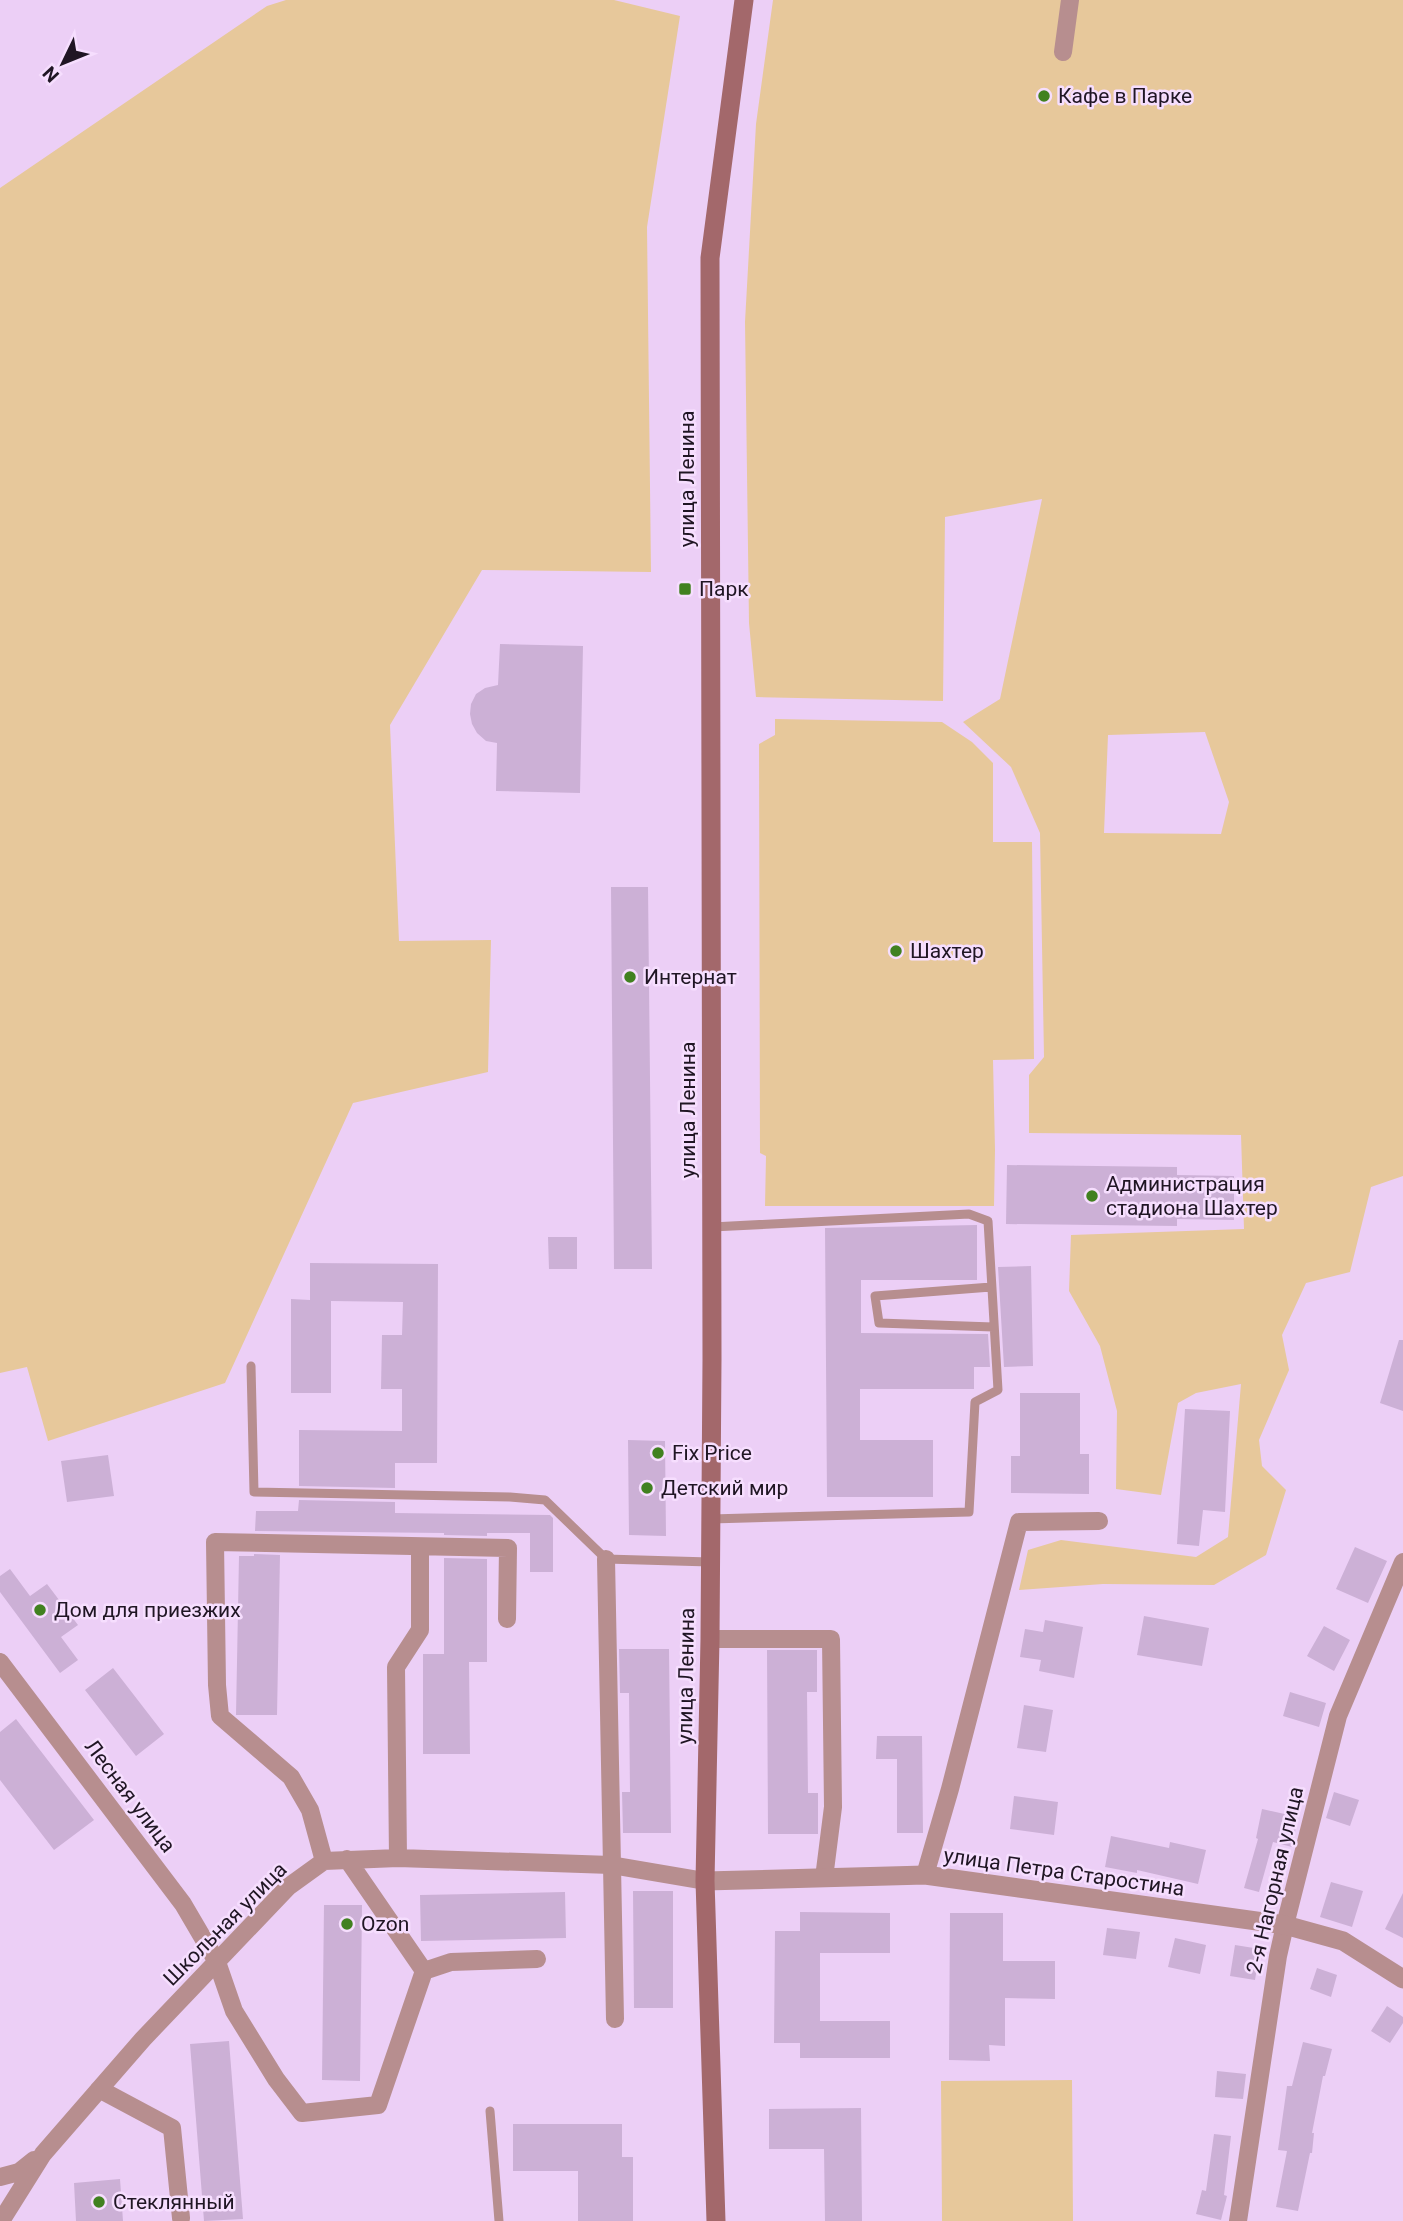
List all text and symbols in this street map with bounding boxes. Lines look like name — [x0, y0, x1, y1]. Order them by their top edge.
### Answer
north arrow — [28, 28, 98, 98]
text: N — [38, 62, 64, 87]
place label: Кафе в Парке — [1058, 84, 1192, 108]
marker: Кафе в Парке — [1036, 88, 1052, 104]
street label: улица Ленина — [675, 411, 699, 547]
place label: Парк — [699, 577, 749, 601]
marker: Парк — [677, 581, 693, 597]
place label: Шахтер — [910, 939, 984, 963]
marker: Шахтер — [888, 943, 904, 959]
place label: Интернат — [644, 965, 737, 989]
marker: Интернат — [622, 969, 638, 985]
street label: улица Ленина — [676, 1042, 700, 1178]
place label: Администрация стадиона Шахтер — [1106, 1172, 1278, 1220]
marker: Администрация стадиона Шахтер — [1084, 1188, 1100, 1204]
place label: Fix Price — [672, 1441, 752, 1465]
marker: Fix Price — [650, 1445, 666, 1461]
place label: Детский мир — [661, 1476, 788, 1500]
marker: Детский мир — [639, 1480, 655, 1496]
place label: Дом для приезжих — [54, 1598, 241, 1622]
marker: Дом для приезжих — [32, 1602, 48, 1618]
street label: улица Ленина — [673, 1607, 699, 1745]
street label: Лесная улица — [80, 1735, 180, 1857]
street label: 2-я Нагорная улица — [1242, 1784, 1308, 1976]
street label: улица Петра Старостина — [942, 1843, 1186, 1901]
street label: Школьная улица — [158, 1857, 292, 1991]
place label: Ozon — [361, 1912, 409, 1936]
marker: Ozon — [339, 1916, 355, 1932]
place label: Стеклянный — [113, 2190, 235, 2214]
marker: Стеклянный — [91, 2194, 107, 2210]

